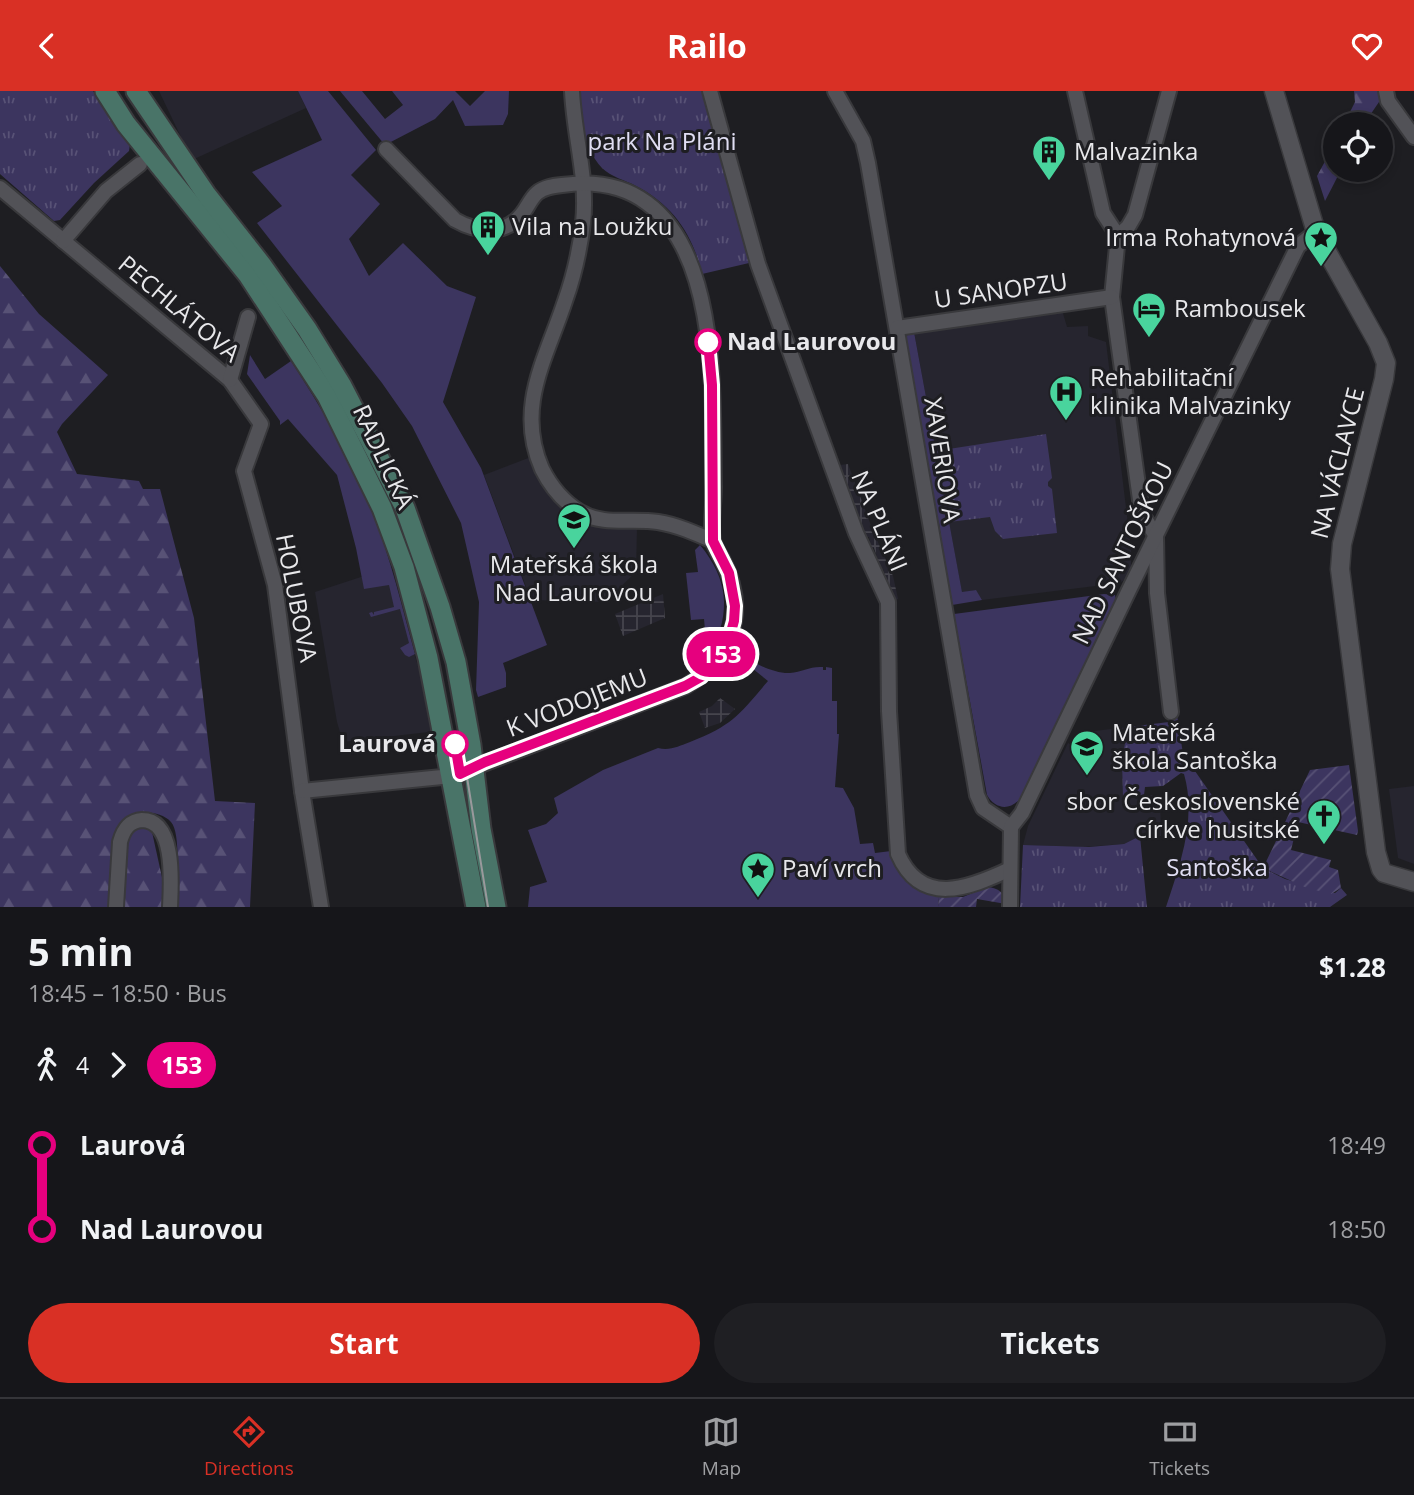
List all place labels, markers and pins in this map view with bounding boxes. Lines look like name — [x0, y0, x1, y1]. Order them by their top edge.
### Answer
building icon: Malvazinka — [1030, 133, 1068, 182]
place label: Malvazinka — [1074, 134, 1198, 167]
building icon: Vila na Loužku — [469, 208, 507, 257]
place label: Vila na Loužku — [512, 209, 673, 242]
place icon: Irma Rohatynová — [1302, 219, 1340, 268]
place label: Irma Rohatynová — [1105, 220, 1296, 253]
hotel icon: Rambousek — [1130, 290, 1168, 339]
place label: Rambousek — [1174, 291, 1306, 324]
place label: Nad Laurovou — [727, 324, 896, 357]
marker: Nad Laurovou — [695, 329, 721, 355]
place label: Rehabilitační klinika Malvazinky — [1090, 360, 1292, 421]
hospital icon: Rehabilitační klinika Malvazinky — [1047, 373, 1085, 422]
school or university icon: Mateřská škola Nad Laurovou — [555, 501, 593, 550]
place label: Mateřská škola Nad Laurovou — [490, 547, 658, 608]
place label: Mateřská škola Santoška — [1112, 715, 1278, 776]
place label: Laurová — [338, 726, 436, 759]
school or university icon: Mateřská škola Santoška — [1068, 728, 1106, 777]
marker: Laurová — [442, 731, 468, 757]
place label: sbor Československé církve husitské — [1067, 784, 1300, 845]
church icon: sbor Československé církve husitské — [1305, 797, 1343, 846]
place icon: Paví vrch — [739, 850, 777, 899]
place label: Paví vrch — [782, 851, 882, 884]

